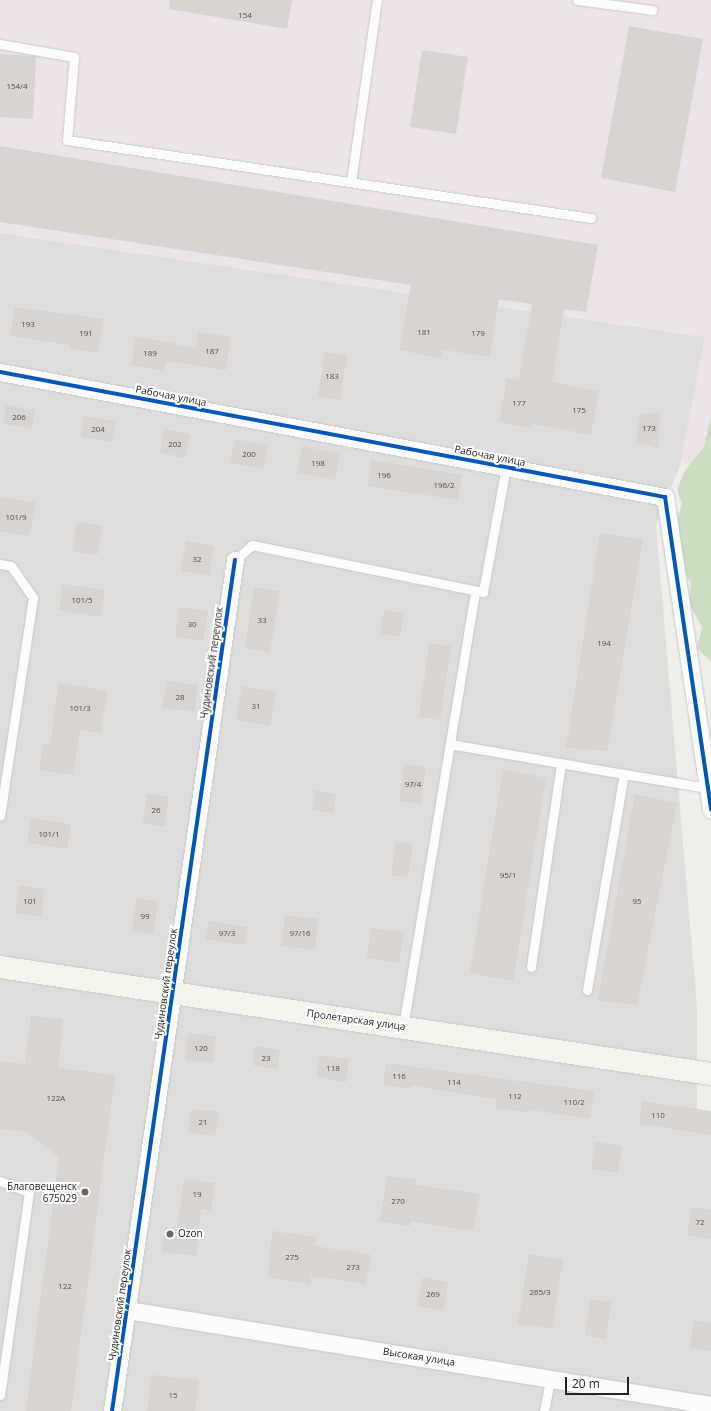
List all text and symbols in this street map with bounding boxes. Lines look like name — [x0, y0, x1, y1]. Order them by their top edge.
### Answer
house number: 154 — [238, 10, 252, 20]
house number: 154/4 — [6, 81, 28, 91]
house number: 193 — [21, 319, 35, 329]
house number: 181 — [417, 327, 431, 337]
house number: 191 — [79, 328, 93, 338]
house number: 179 — [471, 328, 485, 338]
house number: 187 — [205, 346, 219, 356]
house number: 189 — [143, 348, 157, 358]
house number: 183 — [325, 371, 339, 381]
street label: Рабочая улица — [134, 383, 208, 409]
house number: 177 — [512, 398, 526, 408]
house number: 175 — [572, 405, 586, 415]
house number: 206 — [12, 412, 26, 422]
house number: 173 — [642, 423, 656, 433]
house number: 204 — [91, 424, 105, 434]
house number: 202 — [168, 439, 182, 449]
street label: Рабочая улица — [453, 443, 527, 469]
house number: 200 — [242, 449, 256, 459]
house number: 198 — [311, 458, 325, 468]
house number: 196 — [377, 470, 391, 480]
house number: 196/2 — [433, 480, 455, 490]
house number: 101/9 — [5, 512, 27, 522]
house number: 32 — [192, 554, 202, 564]
house number: 101/5 — [71, 595, 93, 605]
street label: Чудиновский переулок — [198, 606, 226, 720]
house number: 33 — [257, 615, 267, 625]
house number: 30 — [187, 619, 197, 629]
house number: 194 — [597, 638, 611, 648]
house number: 28 — [175, 692, 185, 702]
house number: 31 — [251, 701, 261, 711]
house number: 101/3 — [69, 703, 91, 713]
house number: 97/4 — [405, 779, 421, 789]
house number: 26 — [151, 805, 161, 815]
house number: 101/1 — [38, 829, 60, 839]
house number: 95/1 — [500, 870, 516, 880]
house number: 101 — [23, 896, 37, 906]
house number: 95 — [632, 896, 642, 906]
house number: 99 — [140, 911, 150, 921]
street label: Чудиновский переулок — [152, 927, 180, 1041]
house number: 97/3 — [219, 928, 235, 938]
house number: 97/16 — [289, 928, 311, 938]
street label: Пролетарская улица — [306, 1007, 406, 1033]
house number: 120 — [194, 1043, 208, 1053]
house number: 23 — [261, 1053, 271, 1063]
house number: 118 — [326, 1063, 340, 1073]
house number: 116 — [392, 1071, 406, 1081]
house number: 114 — [447, 1077, 461, 1087]
house number: 112 — [508, 1091, 522, 1101]
house number: 122А — [47, 1093, 65, 1103]
house number: 110/2 — [563, 1097, 585, 1107]
house number: 110 — [651, 1110, 665, 1120]
house number: 21 — [198, 1117, 208, 1127]
place label: Благовещенск 675029 — [7, 1180, 77, 1204]
marker: Благовещенск 675029 — [80, 1187, 90, 1197]
house number: 19 — [192, 1189, 202, 1199]
house number: 270 — [391, 1196, 405, 1206]
house number: 72 — [695, 1217, 705, 1227]
place label: Ozon — [178, 1228, 203, 1240]
marker: Ozon — [165, 1229, 175, 1239]
street label: Чудиновский переулок — [106, 1248, 134, 1362]
house number: 275 — [285, 1252, 299, 1262]
house number: 273 — [346, 1262, 360, 1272]
house number: 122 — [58, 1281, 72, 1291]
house number: 265/3 — [529, 1287, 551, 1297]
house number: 269 — [426, 1289, 440, 1299]
street label: Высокая улица — [382, 1345, 456, 1369]
scale bar — [567, 1369, 631, 1395]
text: 20 m — [572, 1375, 600, 1392]
house number: 15 — [168, 1390, 178, 1400]

